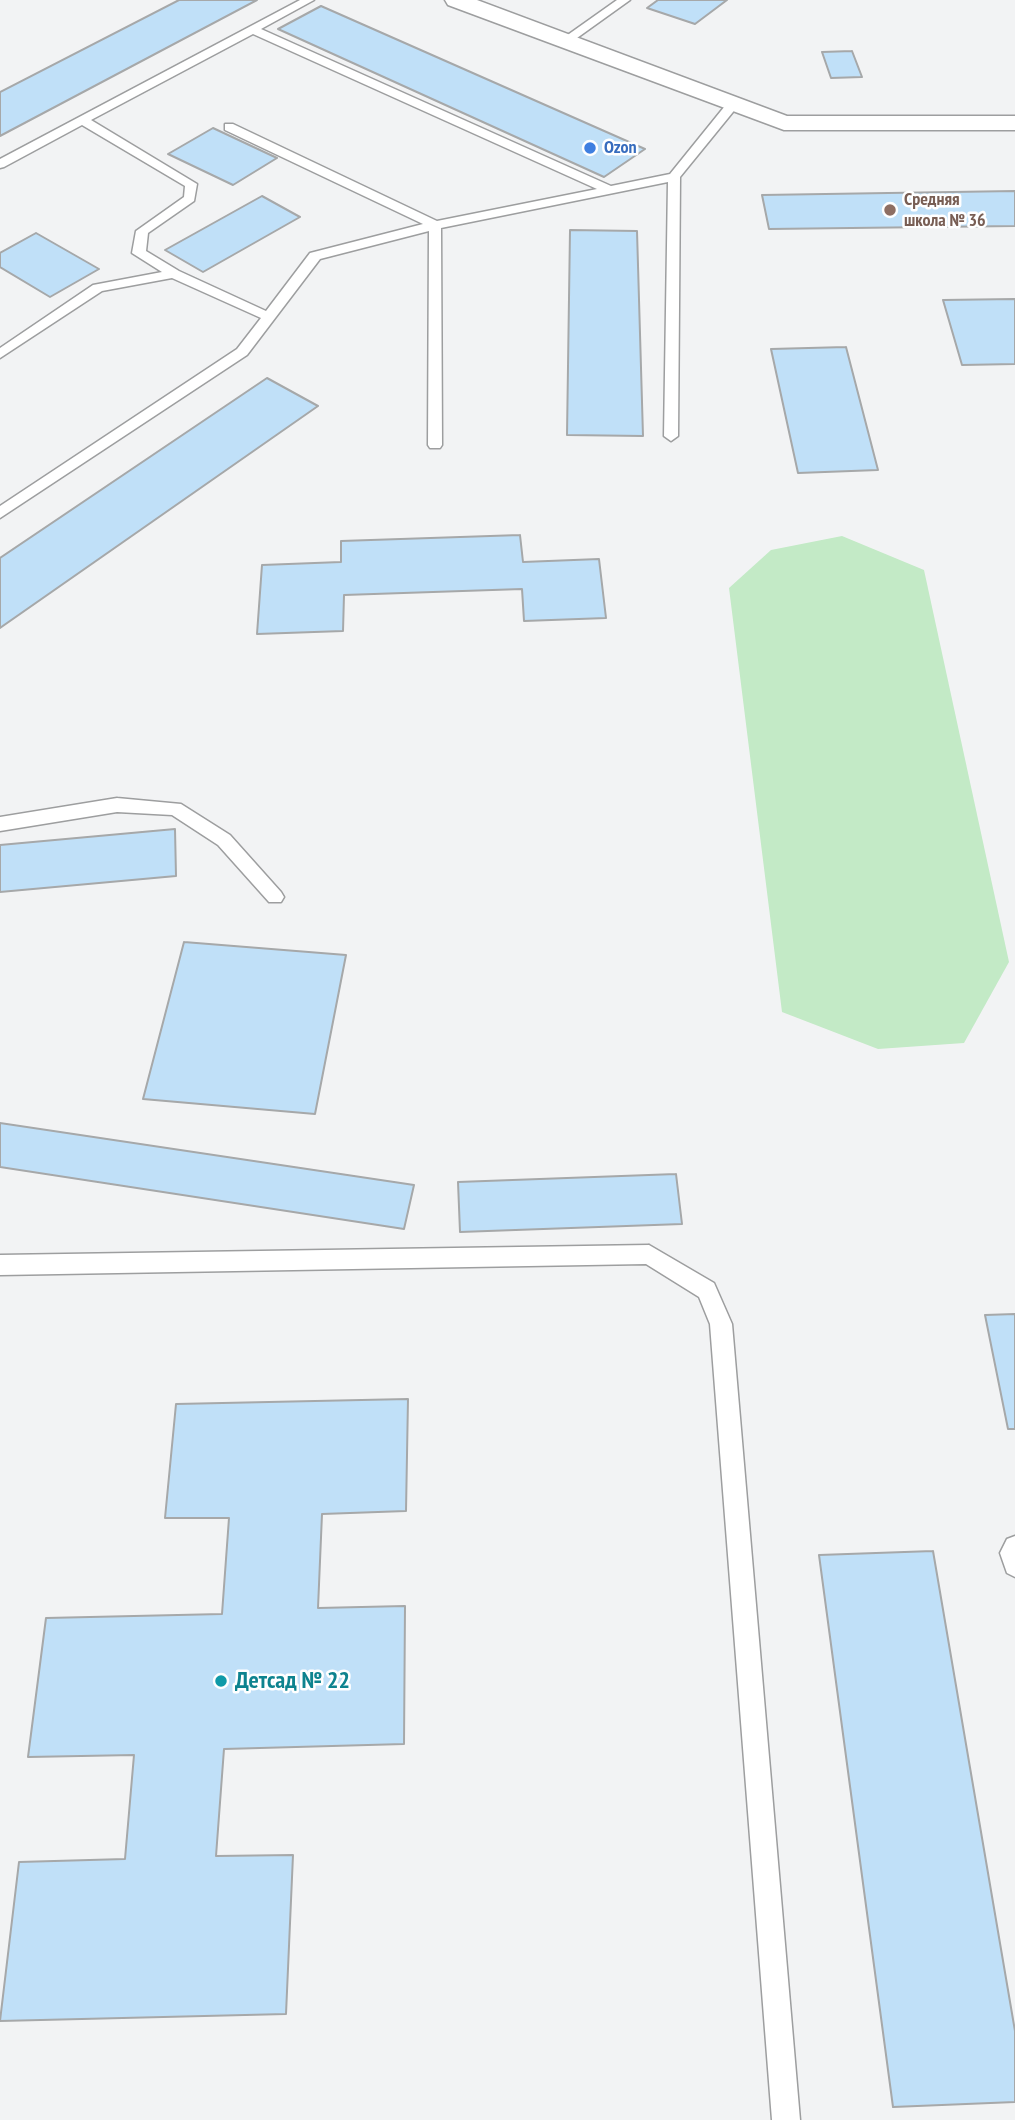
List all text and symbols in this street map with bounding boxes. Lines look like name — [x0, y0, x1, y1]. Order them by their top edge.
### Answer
place label: Ozon — [604, 137, 637, 159]
marker: Ozon — [582, 140, 598, 156]
place label: Средняя школа № 36 — [904, 189, 986, 232]
marker: Средняя школа № 36 — [882, 202, 898, 218]
place label: Детсад № 22 — [235, 1667, 350, 1695]
marker: Детсад № 22 — [213, 1673, 229, 1689]

